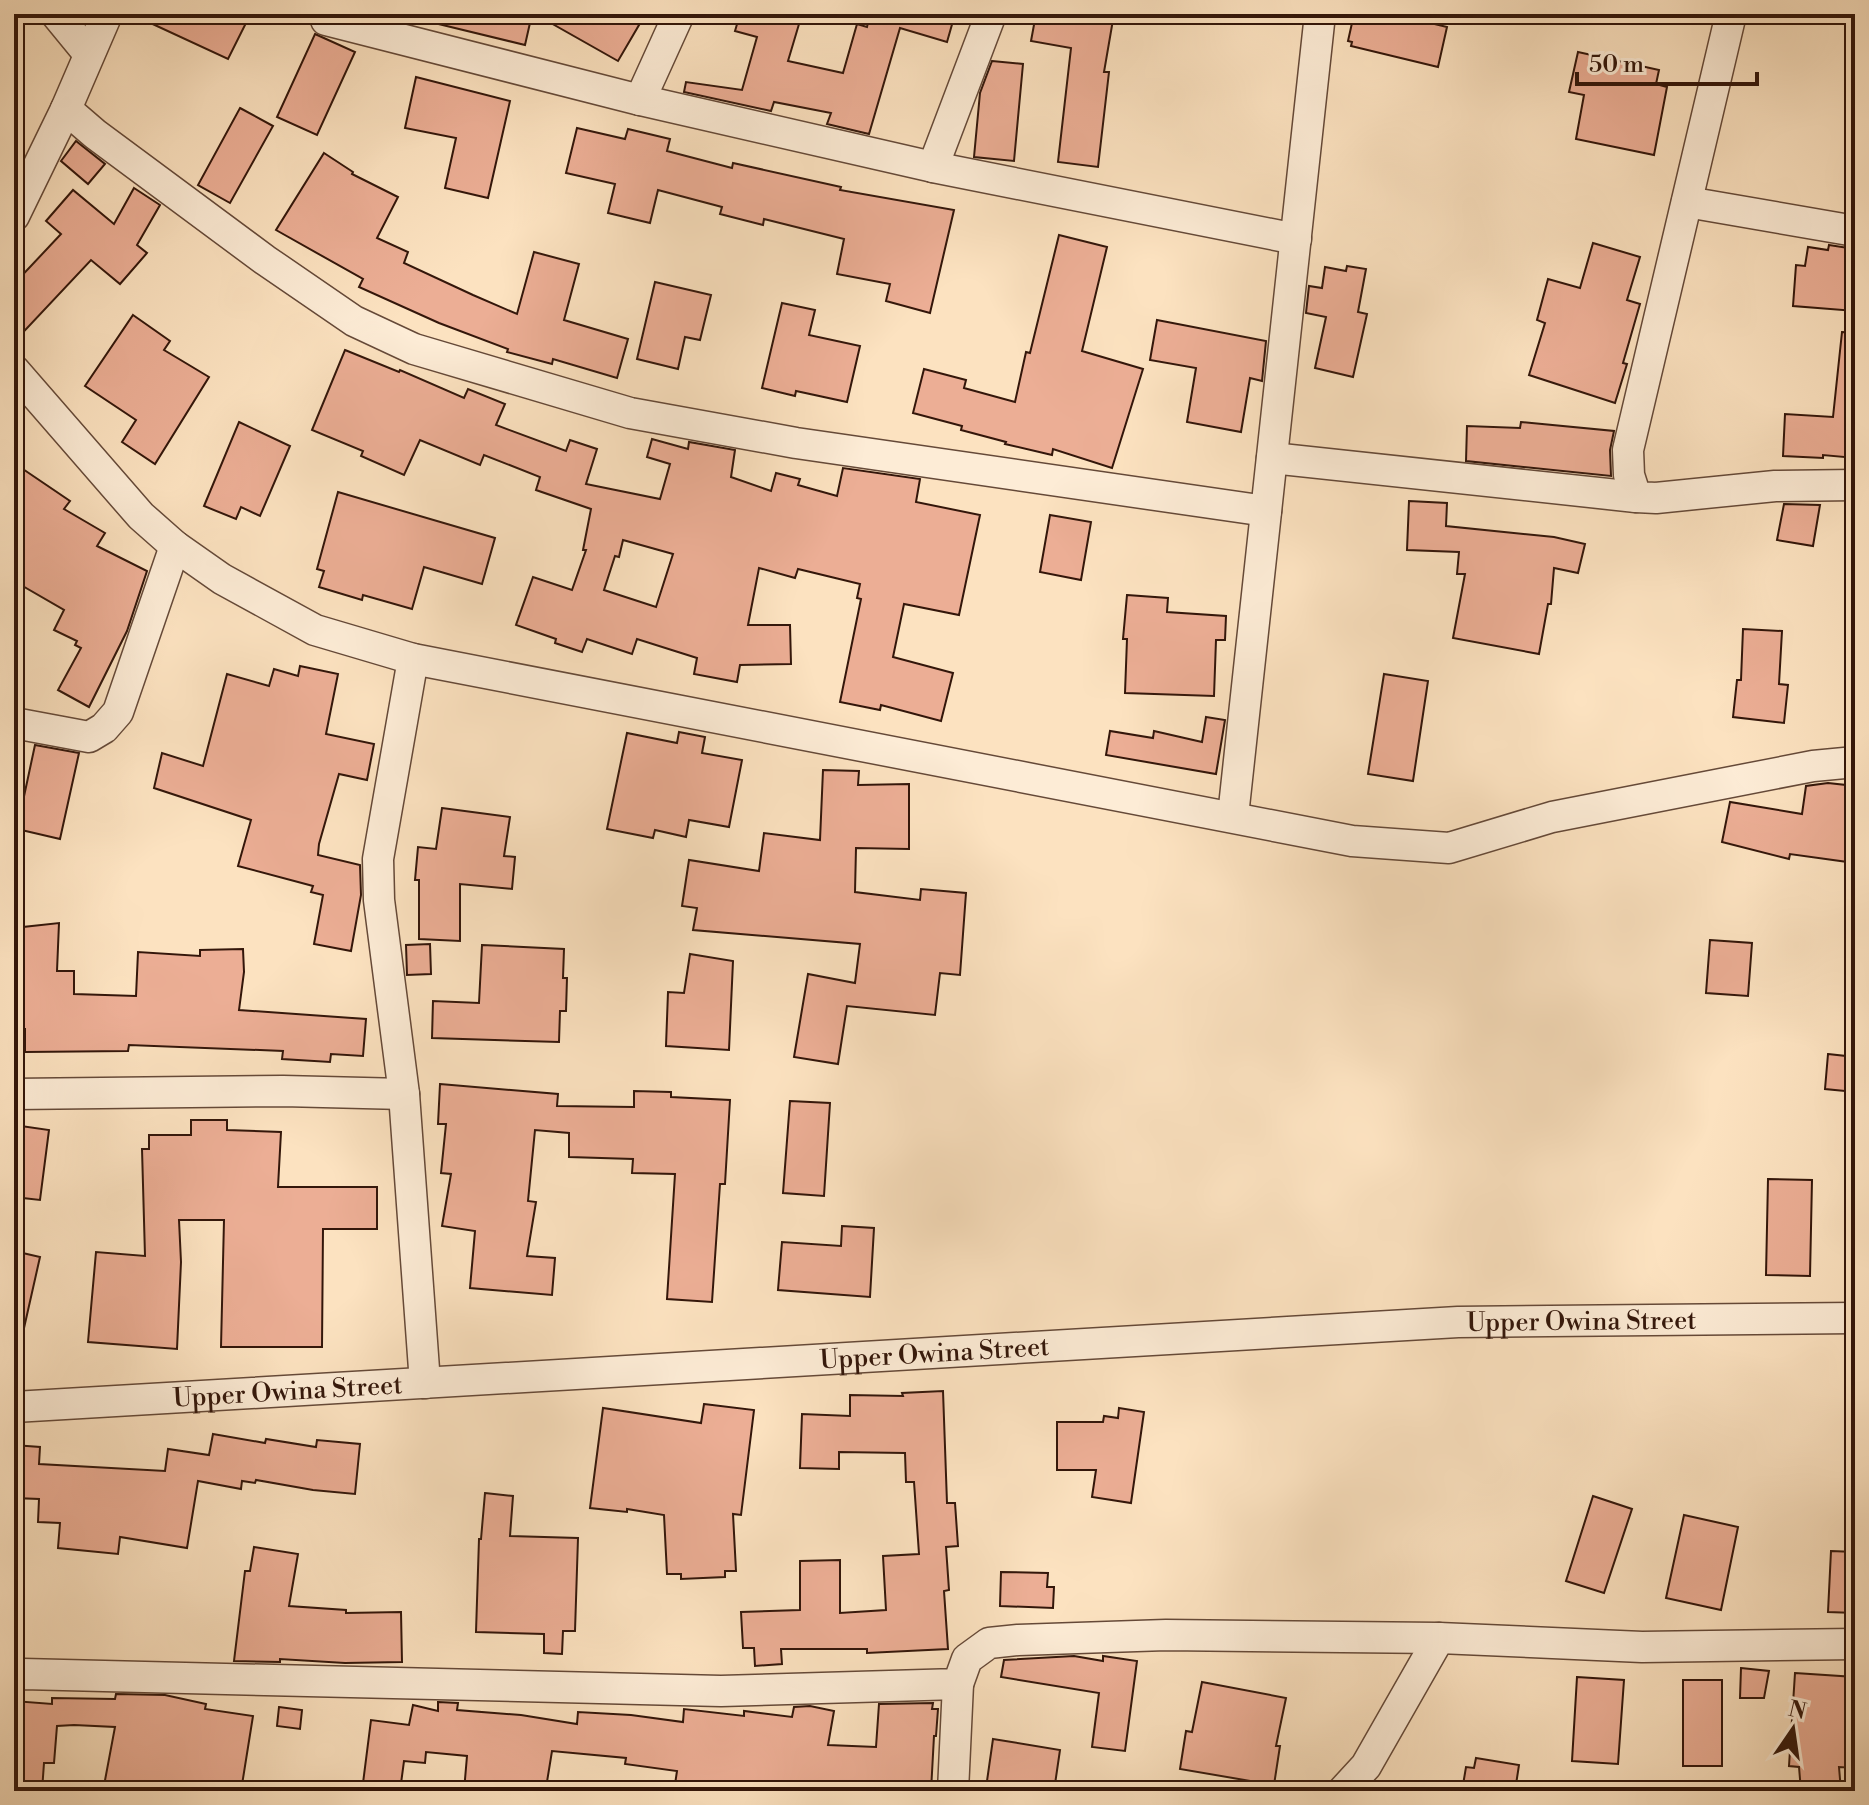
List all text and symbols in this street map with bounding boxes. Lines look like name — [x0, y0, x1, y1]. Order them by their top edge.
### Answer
scale bar — [1577, 36, 1757, 86]
text: 50 m — [1589, 50, 1644, 80]
street label: Upper Owina Street — [1466, 1305, 1697, 1339]
street label: Upper Owina Street — [819, 1331, 1050, 1377]
street label: Upper Owina Street — [172, 1369, 403, 1415]
north arrow — [1753, 1689, 1833, 1769]
text: N — [1786, 1696, 1809, 1726]

